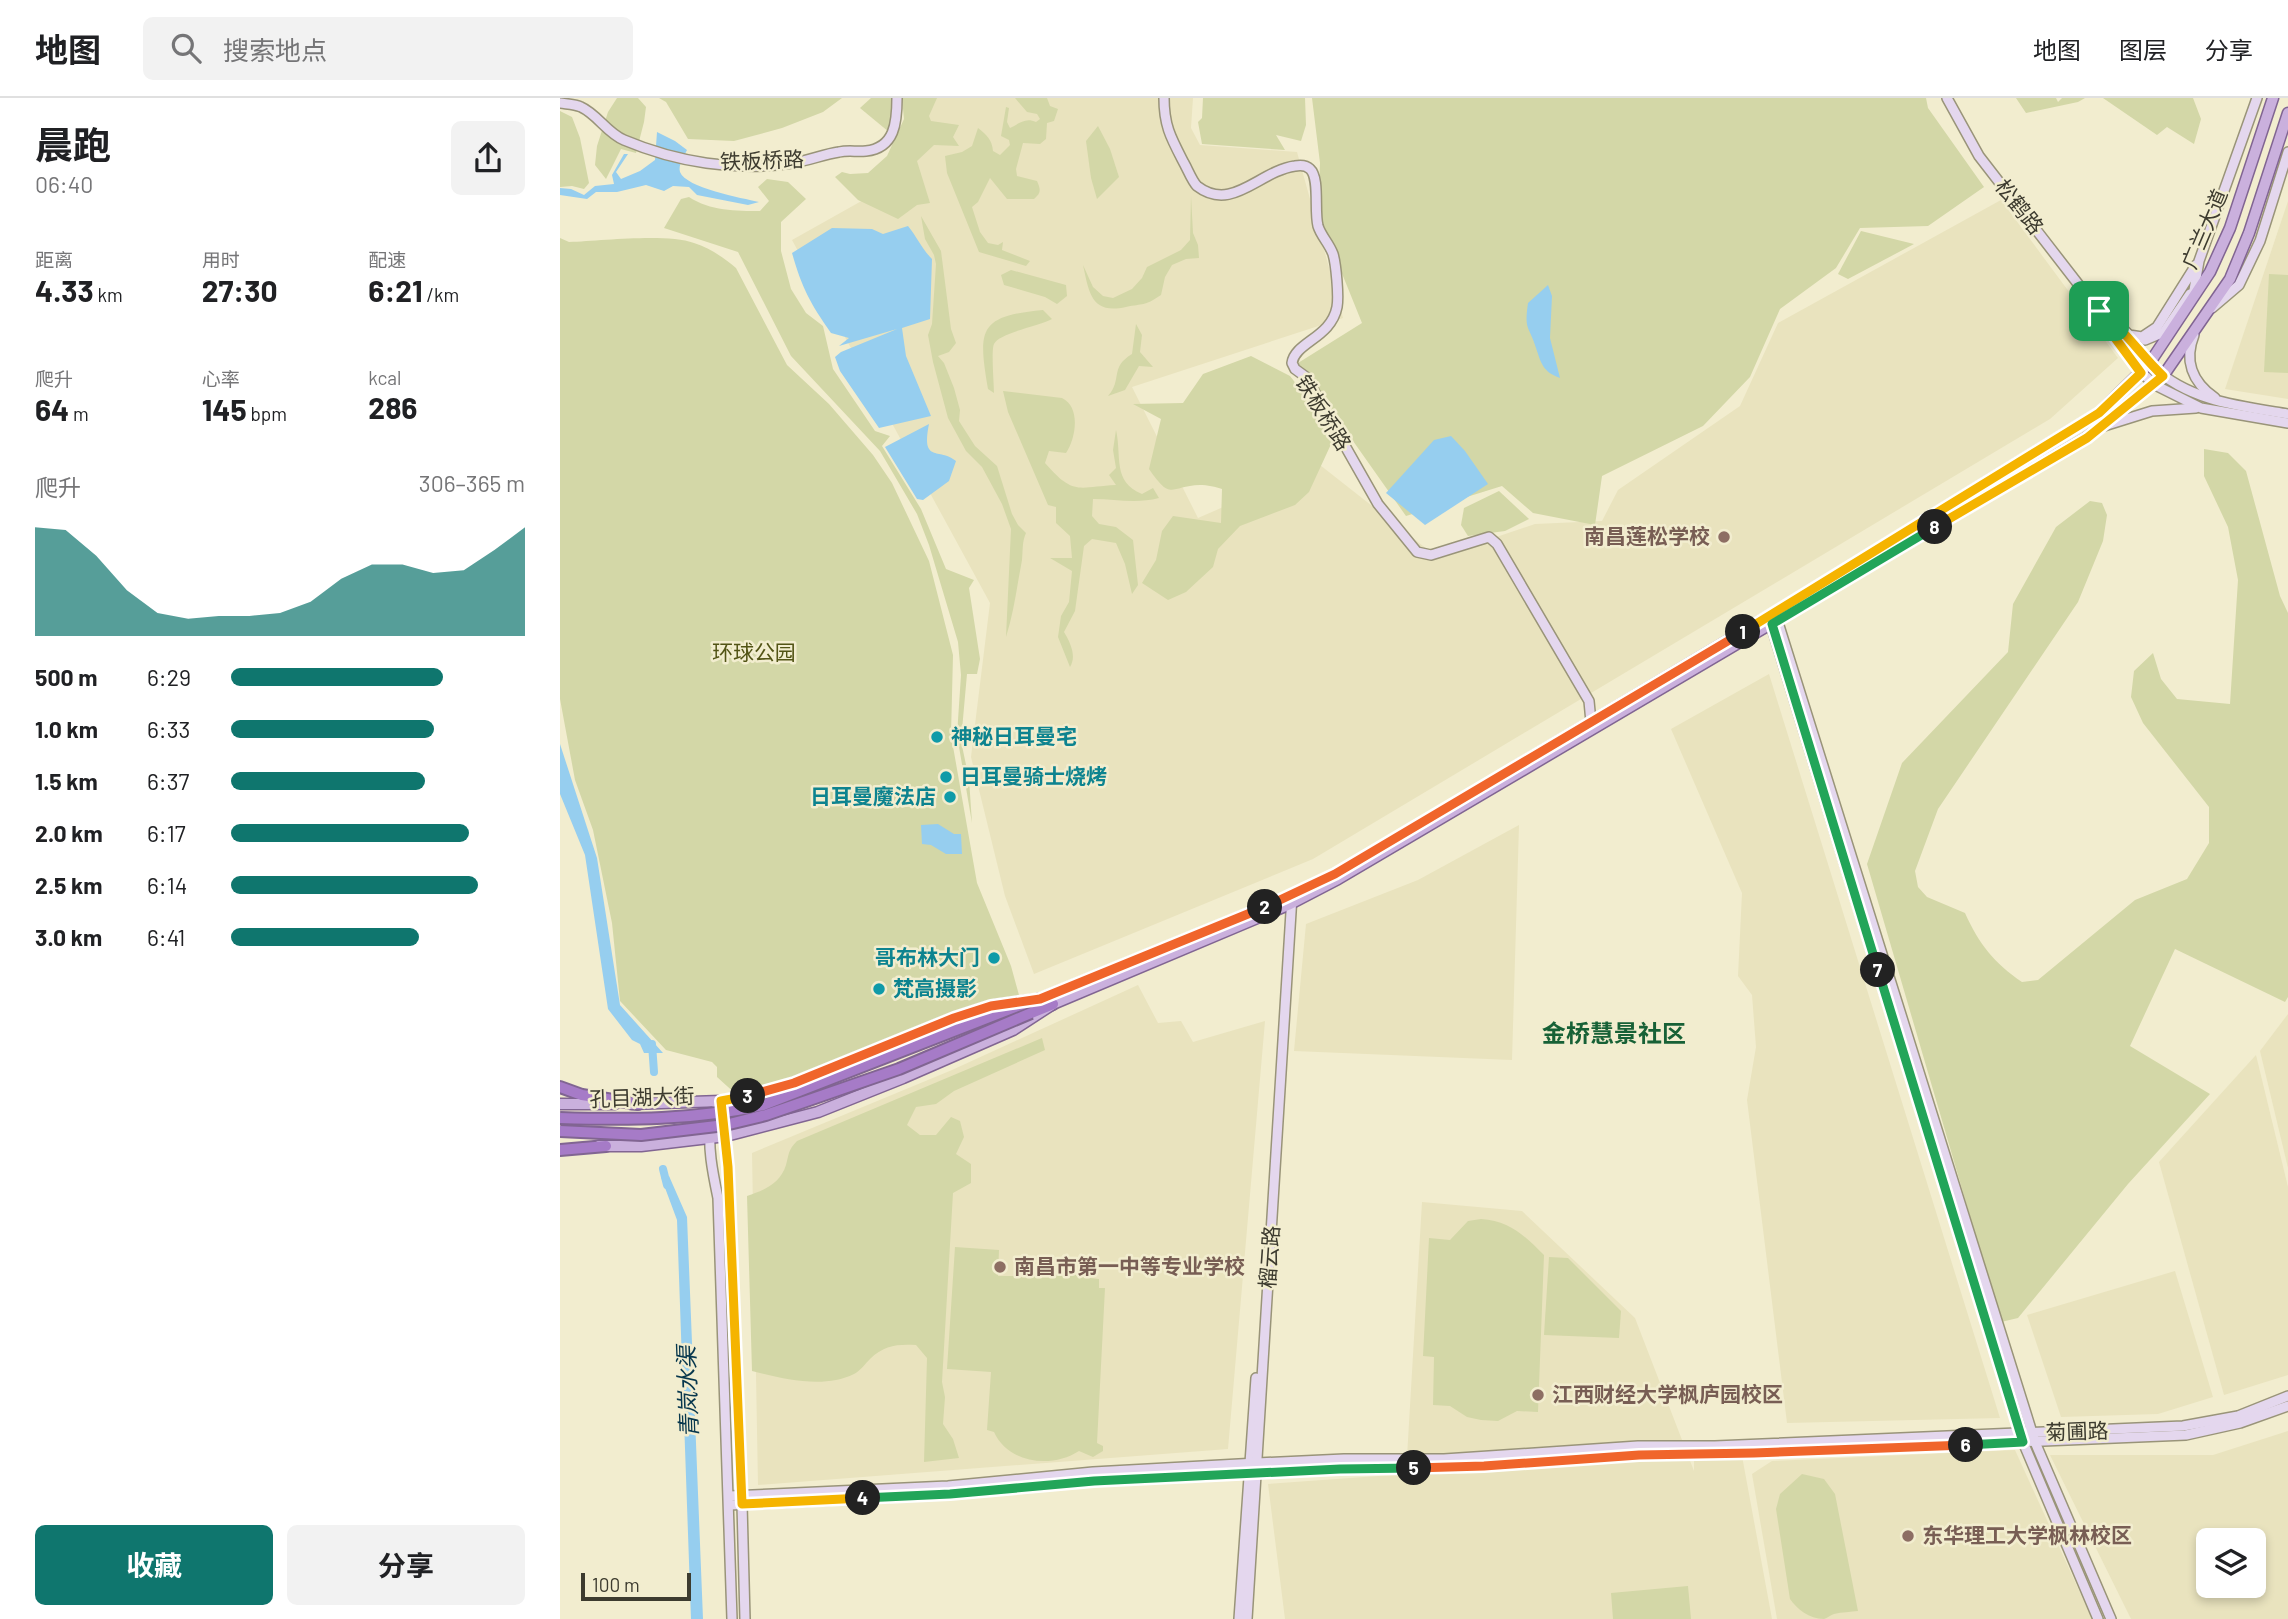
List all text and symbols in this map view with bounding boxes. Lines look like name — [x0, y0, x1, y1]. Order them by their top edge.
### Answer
search box — [143, 17, 633, 80]
text: 地图 — [35, 29, 101, 69]
icon: search — [167, 29, 205, 67]
text: 搜索地点 — [223, 34, 327, 65]
text: 地图 — [2033, 35, 2081, 64]
text: 图层 — [2119, 35, 2167, 64]
text: 分享 — [2205, 35, 2253, 64]
text: 晨跑 — [35, 121, 111, 167]
button: share — [451, 121, 525, 195]
street label: 铁板桥路 — [720, 146, 804, 173]
text: 06:40 — [35, 170, 93, 198]
street label: 松鹤路 — [1991, 174, 2049, 239]
street label: 广兰大道 — [2176, 185, 2232, 272]
text: 距离 — [35, 248, 73, 271]
text: 用时 — [202, 248, 240, 271]
text: 配速 — [368, 248, 406, 271]
text: 4.33 — [35, 272, 94, 308]
text: 27:30 — [202, 272, 278, 308]
text: 6:21 — [368, 272, 423, 308]
pin — [2069, 281, 2129, 341]
text: km — [94, 283, 123, 306]
text: /km — [423, 283, 459, 306]
icon: arrive — [2080, 292, 2118, 330]
text: kcal — [368, 366, 401, 389]
text: 爬升 — [35, 367, 73, 390]
text: 心率 — [202, 367, 240, 390]
street label: 铁板桥路 — [1291, 370, 1357, 454]
text: 286 — [368, 389, 417, 425]
text: 64 — [35, 391, 69, 427]
text: 145 — [202, 391, 247, 427]
text: m — [69, 402, 89, 425]
text: bpm — [247, 402, 287, 425]
text: 306–365 m — [419, 469, 525, 497]
text: 爬升 — [35, 473, 81, 501]
pin: 8 — [1918, 510, 1952, 544]
text: 8 — [1929, 515, 1940, 538]
place label: 南昌莲松学校 — [1584, 523, 1710, 548]
marker: 南昌莲松学校 — [1716, 529, 1732, 545]
pin: 1 — [1726, 614, 1760, 650]
text: 1 — [1739, 620, 1746, 643]
park label: 环球公园 — [712, 639, 796, 664]
text: 500 m — [35, 663, 97, 691]
text: 6:29 — [147, 663, 191, 691]
text: 1.0 km — [35, 715, 98, 743]
text: 6:33 — [147, 715, 190, 743]
place label: 神秘日耳曼宅 — [951, 723, 1077, 748]
marker: 神秘日耳曼宅 — [929, 729, 945, 745]
place label: 日耳曼骑士烧烤 — [960, 763, 1107, 788]
text: 1.5 km — [35, 767, 98, 795]
text: 6:37 — [147, 767, 189, 795]
marker: 日耳曼骑士烧烤 — [938, 769, 954, 785]
place label: 日耳曼魔法店 — [810, 783, 936, 808]
marker: 日耳曼魔法店 — [942, 789, 958, 805]
text: 2.0 km — [35, 819, 103, 847]
text: 6:17 — [147, 819, 186, 847]
text: 2.5 km — [35, 871, 103, 899]
text: 6:14 — [147, 871, 187, 899]
pin: 2 — [1248, 890, 1282, 924]
text: 2 — [1259, 895, 1270, 918]
text: 3.0 km — [35, 923, 102, 951]
text: 6:41 — [147, 923, 185, 951]
place label: 哥布林大门 — [875, 944, 980, 969]
marker: 哥布林大门 — [986, 950, 1002, 966]
pin: 7 — [1860, 952, 1896, 988]
text: 7 — [1873, 958, 1882, 981]
place label: 梵高摄影 — [893, 975, 977, 1000]
marker: 梵高摄影 — [871, 981, 887, 997]
district label: 金桥慧景社区 — [1542, 1018, 1686, 1047]
pin: 3 — [730, 1079, 766, 1114]
street label: 孔目湖大街 — [589, 1082, 695, 1111]
text: 3 — [742, 1084, 753, 1107]
street label: 榴云路 — [1254, 1225, 1283, 1289]
place label: 南昌市第一中等专业学校 — [1014, 1253, 1245, 1278]
marker: 南昌市第一中等专业学校 — [992, 1259, 1008, 1275]
water label: 青岚水渠 — [671, 1343, 703, 1438]
place label: 江西财经大学枫庐园校区 — [1552, 1381, 1783, 1406]
marker: 江西财经大学枫庐园校区 — [1530, 1387, 1546, 1403]
street label: 菊圃路 — [2045, 1417, 2109, 1444]
pin: 6 — [1948, 1428, 1984, 1462]
text: 6 — [1960, 1433, 1971, 1456]
pin: 5 — [1396, 1450, 1432, 1486]
text: 5 — [1408, 1456, 1419, 1479]
pin: 4 — [846, 1480, 880, 1516]
text: 4 — [857, 1486, 868, 1509]
place label: 东华理工大学枫林校区 — [1922, 1522, 2132, 1547]
button: 收藏 — [35, 1525, 273, 1605]
button: 分享 — [287, 1525, 525, 1605]
marker: 东华理工大学枫林校区 — [1900, 1528, 1916, 1544]
map controls — [2196, 1528, 2266, 1598]
button: layers — [2196, 1528, 2266, 1598]
scale bar — [581, 1570, 691, 1602]
text: 100 m — [592, 1573, 640, 1596]

